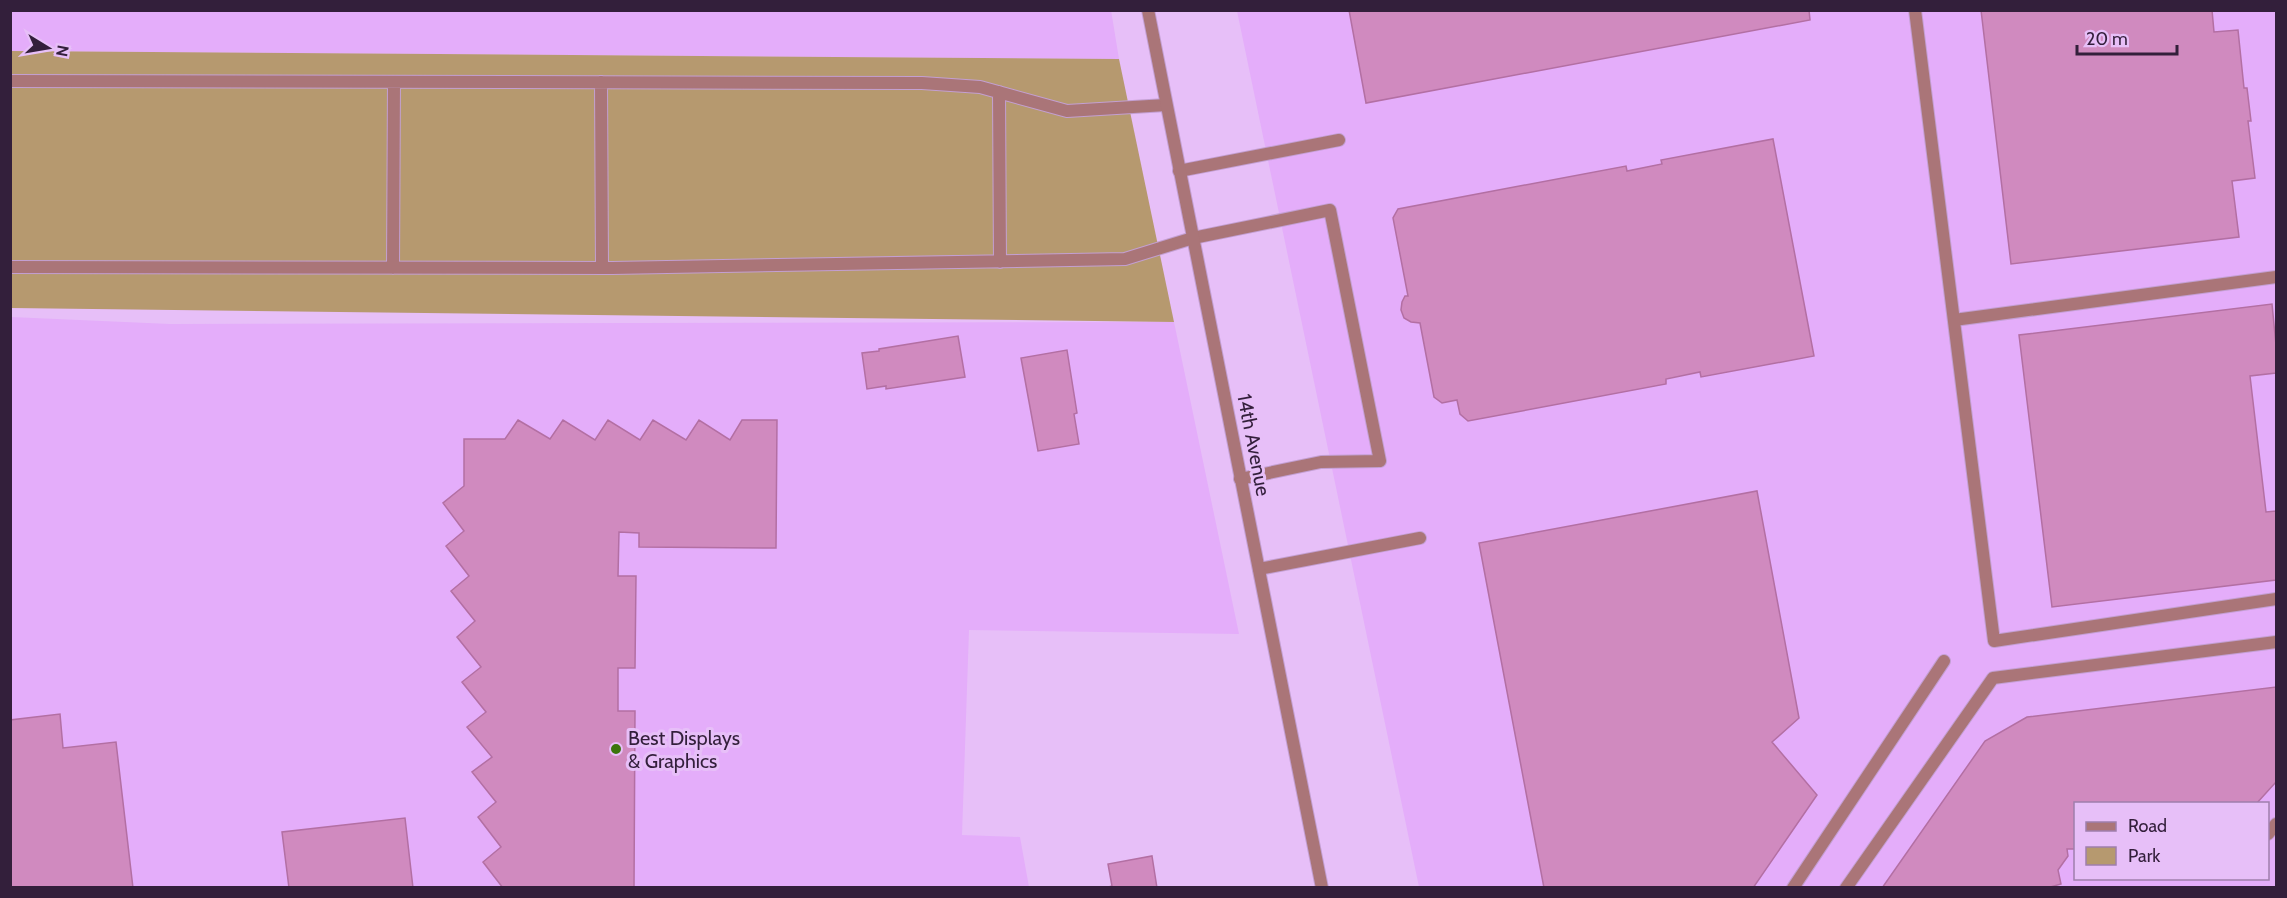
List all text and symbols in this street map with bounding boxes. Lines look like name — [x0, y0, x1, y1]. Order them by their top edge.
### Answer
north arrow — [18, 18, 78, 78]
scale bar — [2077, 18, 2178, 56]
text: 20 m — [2086, 28, 2128, 50]
text: N — [52, 43, 73, 58]
street label: 14th Avenue — [1232, 392, 1276, 498]
place label: Best Displays & Graphics — [628, 726, 740, 773]
marker: Best Displays & Graphics — [609, 742, 623, 756]
legend — [2074, 802, 2269, 880]
text: Road — [2128, 815, 2167, 837]
text: Park — [2128, 845, 2161, 867]

